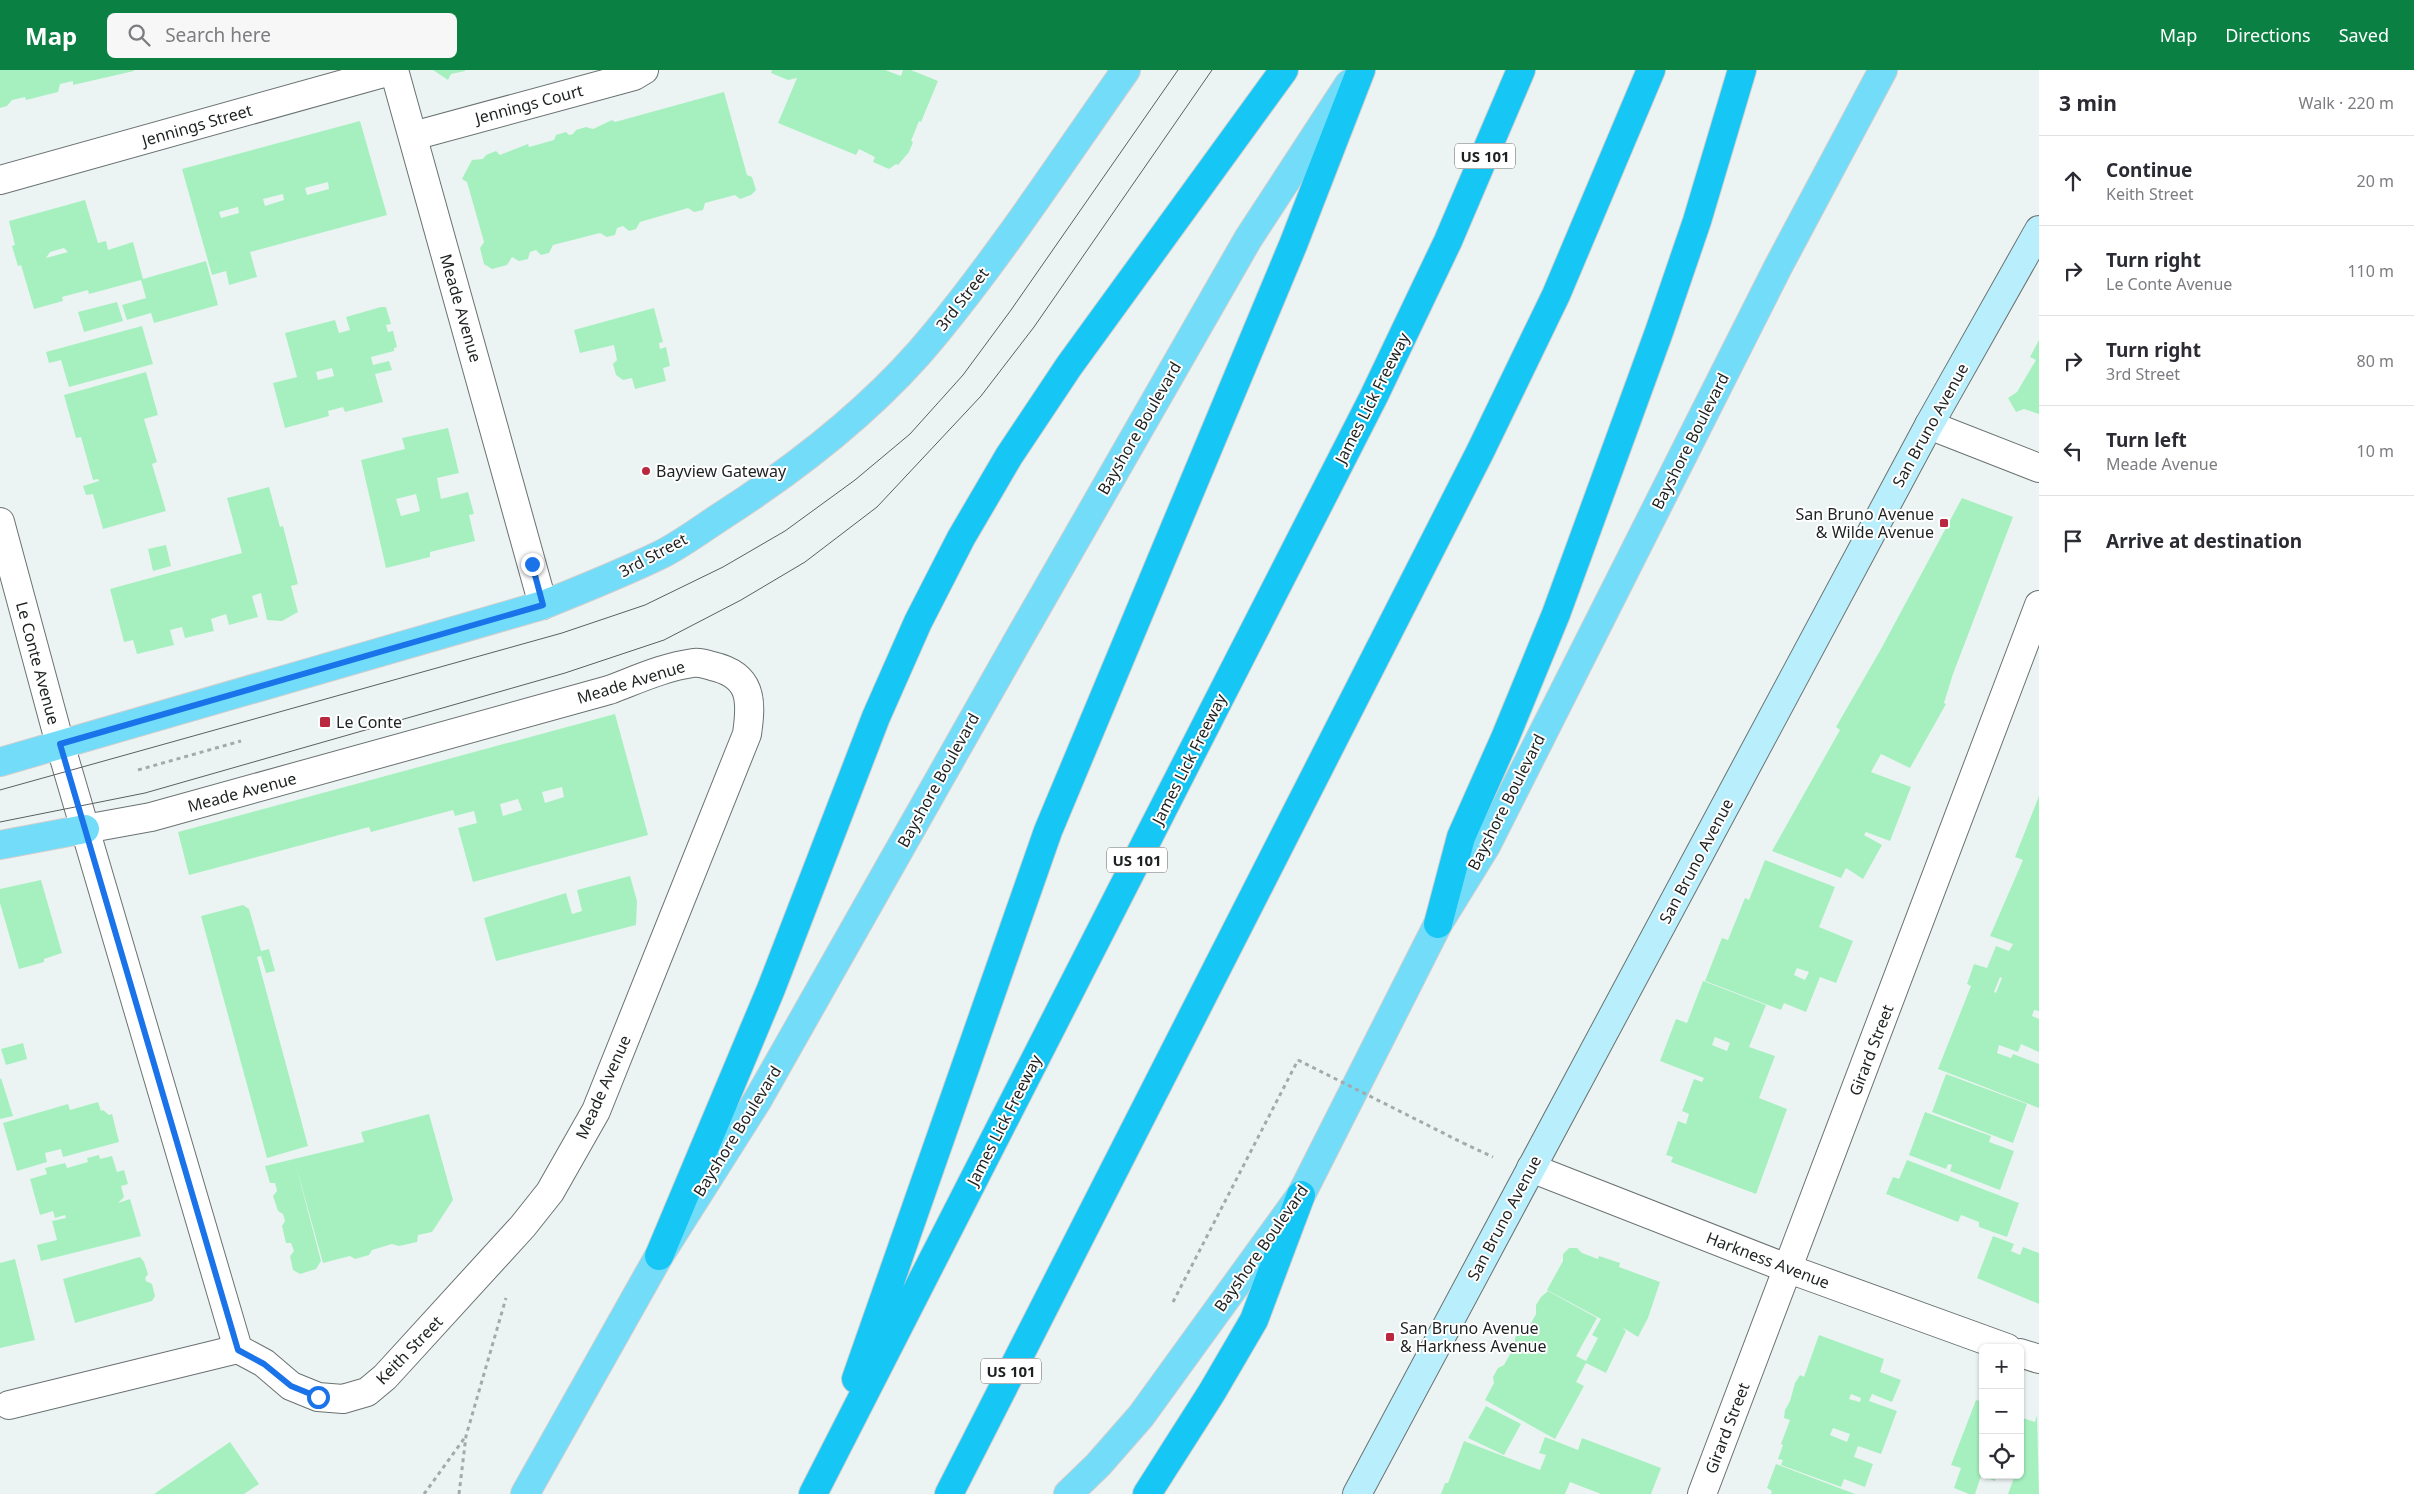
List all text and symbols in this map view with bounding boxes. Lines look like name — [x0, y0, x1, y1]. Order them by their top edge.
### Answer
search box — [107, 13, 457, 58]
text: Map — [25, 19, 77, 52]
icon: search — [125, 21, 153, 49]
text: Search here — [165, 22, 271, 48]
text: Map — [2160, 23, 2197, 47]
text: Directions — [2225, 23, 2311, 47]
text: Saved — [2339, 23, 2389, 47]
street label: Jennings Court — [471, 79, 586, 129]
text: 3 min — [2059, 89, 2117, 117]
text: Walk · 220 m — [2299, 92, 2394, 114]
street label: Jennings Street — [137, 99, 255, 152]
road number: US 101 — [1455, 144, 1515, 168]
text: Continue — [2106, 157, 2192, 183]
icon: ahead — [2059, 167, 2087, 195]
text: 20 m — [2357, 170, 2394, 192]
text: Keith Street — [2106, 183, 2194, 205]
text: Turn right — [2106, 247, 2201, 273]
street label: Meade Avenue — [435, 251, 487, 365]
icon: right — [2059, 257, 2087, 285]
text: 110 m — [2347, 260, 2394, 282]
street label: 3rd Street — [931, 263, 994, 335]
text: Le Conte Avenue — [2106, 273, 2232, 295]
street label: James Lick Freeway — [1329, 328, 1415, 469]
text: Turn right — [2106, 337, 2201, 363]
icon: right — [2059, 347, 2087, 375]
text: 80 m — [2357, 350, 2394, 372]
street label: Bayshore Boulevard — [1092, 357, 1186, 499]
street label: San Bruno Avenue — [1887, 359, 1973, 491]
text: 3rd Street — [2106, 363, 2180, 385]
street label: Bayshore Boulevard — [1646, 369, 1734, 513]
text: Turn left — [2106, 427, 2187, 453]
icon: left — [2059, 437, 2087, 465]
text: 10 m — [2357, 440, 2394, 462]
text: Meade Avenue — [2106, 453, 2218, 475]
place label: Bayview Gateway — [656, 460, 787, 482]
marker: Bayview Gateway — [640, 465, 652, 477]
place label: San Bruno Avenue & Wilde Avenue — [1795, 503, 1934, 543]
marker: San Bruno Avenue & Wilde Avenue — [1938, 517, 1950, 529]
icon: arrive — [2059, 527, 2087, 555]
street label: 3rd Street — [615, 528, 691, 582]
text: Arrive at destination — [2106, 528, 2302, 554]
route end — [521, 553, 544, 576]
street label: Le Conte Avenue — [11, 599, 65, 727]
street label: Meade Avenue — [574, 655, 688, 709]
street label: James Lick Freeway — [1146, 689, 1232, 830]
street label: Bayshore Boulevard — [892, 709, 984, 851]
place label: Le Conte — [336, 711, 402, 733]
marker: Le Conte — [318, 715, 332, 729]
street label: Bayshore Boulevard — [1462, 730, 1550, 874]
street label: Meade Avenue — [185, 767, 299, 817]
street label: San Bruno Avenue — [1654, 795, 1738, 927]
road number: US 101 — [1107, 848, 1167, 872]
street label: Girard Street — [1844, 1001, 1899, 1099]
street label: Meade Avenue — [570, 1031, 636, 1143]
street label: James Lick Freeway — [961, 1050, 1047, 1191]
street label: Bayshore Boulevard — [688, 1061, 786, 1201]
street label: San Bruno Avenue — [1462, 1152, 1546, 1284]
street label: Bayshore Boulevard — [1209, 1180, 1313, 1316]
street label: Harkness Avenue — [1703, 1226, 1833, 1294]
street label: Keith Street — [371, 1311, 447, 1389]
place label: San Bruno Avenue & Harkness Avenue — [1400, 1317, 1546, 1357]
marker: San Bruno Avenue & Harkness Avenue — [1384, 1331, 1396, 1343]
map controls — [1979, 1344, 2024, 1479]
button: + — [1979, 1344, 2024, 1389]
road number: US 101 — [981, 1358, 1041, 1384]
street label: Girard Street — [1700, 1379, 1755, 1477]
route start — [307, 1386, 330, 1409]
button: − — [1979, 1389, 2024, 1434]
button: locate — [1979, 1434, 2024, 1479]

